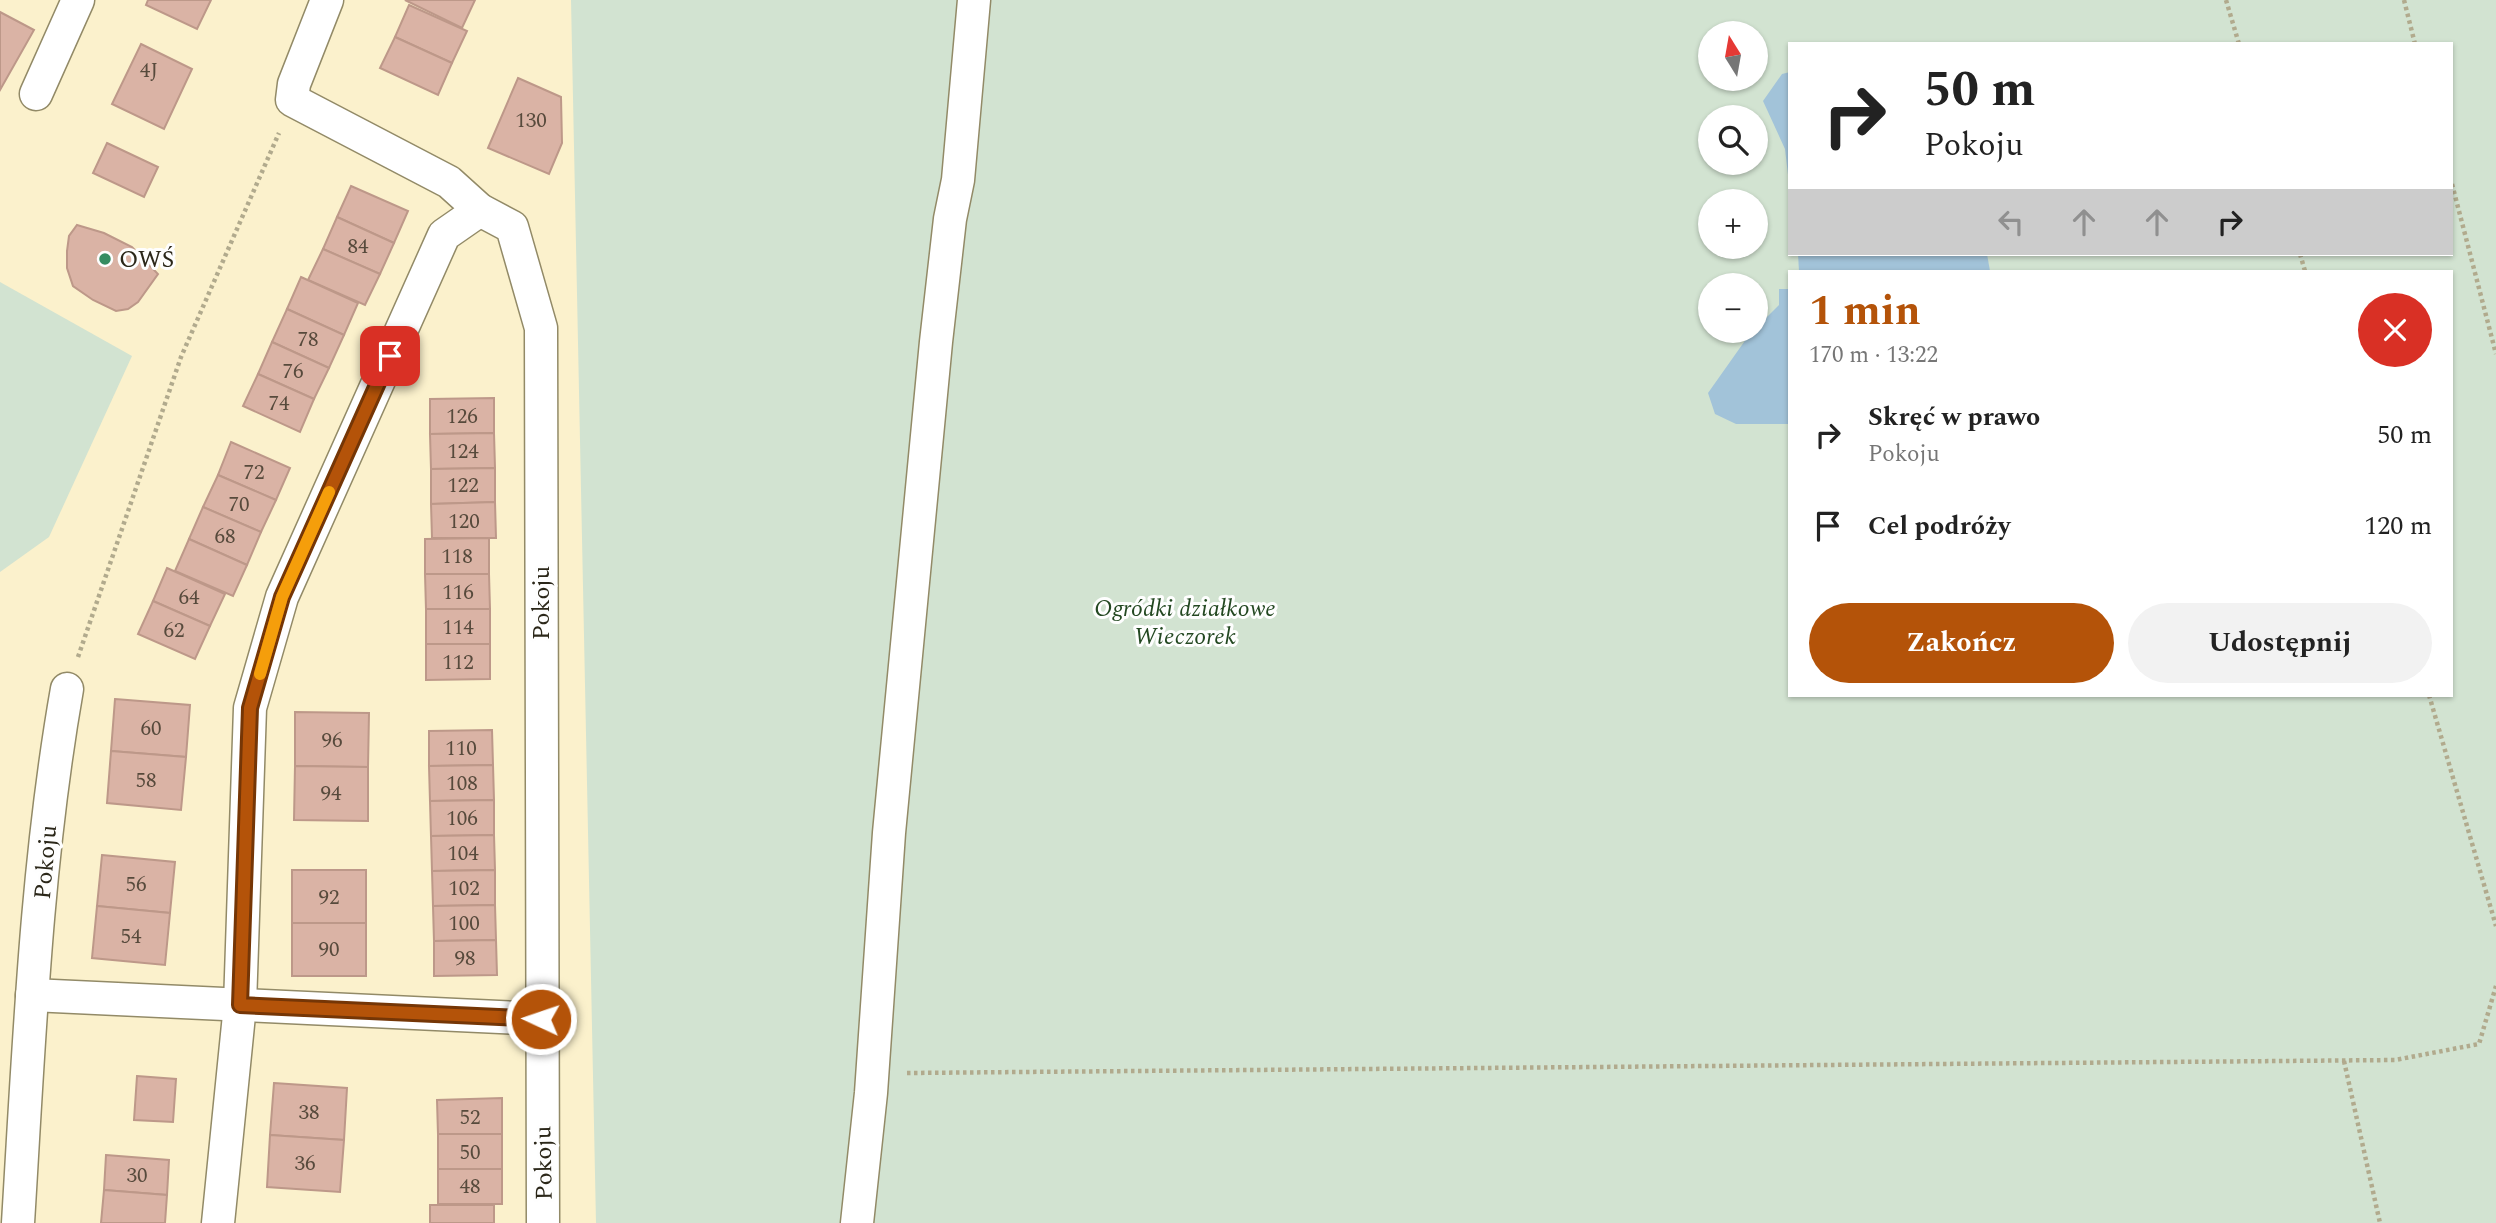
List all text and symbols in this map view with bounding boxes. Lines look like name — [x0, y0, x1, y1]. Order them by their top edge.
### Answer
north arrow — [1698, 21, 1768, 91]
map controls — [1698, 21, 1768, 343]
text: 50 m — [1924, 53, 2035, 128]
house number: 4J — [140, 55, 158, 87]
icon: right — [1809, 70, 1900, 161]
house number: 130 — [515, 105, 547, 137]
button: search — [1698, 105, 1768, 175]
text: Pokoju — [1924, 121, 2024, 170]
button: + — [1698, 189, 1768, 259]
icon: left — [1992, 203, 2030, 241]
icon: ahead — [2065, 203, 2103, 241]
icon: ahead — [2138, 203, 2176, 241]
icon: right — [2211, 203, 2249, 241]
house number: 84 — [348, 231, 369, 263]
place label: OWŚ — [119, 242, 174, 278]
marker: OWŚ — [97, 251, 113, 267]
button: − — [1698, 273, 1768, 343]
text: 1 min — [1809, 280, 1921, 343]
button: close — [2358, 293, 2432, 367]
house number: 78 — [298, 324, 319, 356]
pin — [360, 326, 420, 386]
icon: arrive — [371, 337, 409, 375]
text: 170 m · 13:22 — [1809, 338, 1938, 373]
house number: 76 — [283, 356, 304, 388]
house number: 74 — [269, 388, 290, 420]
text: Skręć w prawo — [1868, 397, 2040, 437]
house number: 126 — [446, 401, 478, 433]
text: 50 m — [2377, 415, 2432, 455]
icon: right — [1809, 416, 1847, 454]
house number: 124 — [447, 436, 479, 468]
text: Pokoju — [1868, 437, 1940, 472]
house number: 72 — [244, 457, 265, 489]
house number: 122 — [447, 470, 479, 502]
house number: 70 — [229, 489, 250, 521]
house number: 120 — [448, 506, 480, 538]
text: Cel podróży — [1868, 506, 2010, 546]
text: 120 m — [2364, 506, 2432, 546]
icon: arrive — [1809, 507, 1847, 545]
house number: 68 — [215, 521, 236, 553]
house number: 118 — [441, 541, 473, 573]
street label: Pokoju — [524, 566, 560, 640]
house number: 116 — [442, 577, 474, 609]
house number: 64 — [179, 582, 200, 614]
park label: Ogródki działkowe Wieczorek — [1094, 591, 1276, 655]
button: Zakończ — [1809, 603, 2114, 683]
button: Udostępnij — [2128, 603, 2432, 683]
house number: 114 — [442, 612, 474, 644]
house number: 62 — [164, 615, 185, 647]
house number: 112 — [442, 647, 474, 679]
house number: 60 — [141, 713, 162, 745]
house number: 96 — [322, 725, 343, 757]
house number: 110 — [445, 733, 477, 765]
house number: 58 — [136, 765, 157, 797]
house number: 108 — [446, 768, 478, 800]
house number: 94 — [321, 778, 342, 810]
house number: 106 — [446, 803, 478, 835]
street label: Pokoju — [25, 823, 67, 901]
house number: 104 — [447, 838, 479, 870]
house number: 56 — [126, 869, 147, 901]
house number: 102 — [448, 873, 480, 905]
house number: 92 — [319, 882, 340, 914]
house number: 100 — [448, 908, 480, 940]
house number: 54 — [121, 921, 142, 953]
house number: 90 — [319, 934, 340, 966]
house number: 98 — [455, 943, 476, 975]
position arrow — [504, 982, 578, 1056]
house number: 38 — [299, 1097, 320, 1129]
house number: 52 — [460, 1102, 481, 1134]
street label: Pokoju — [525, 1125, 563, 1201]
house number: 50 — [460, 1137, 481, 1169]
house number: 36 — [295, 1148, 316, 1180]
house number: 30 — [127, 1160, 148, 1192]
house number: 48 — [460, 1171, 481, 1203]

